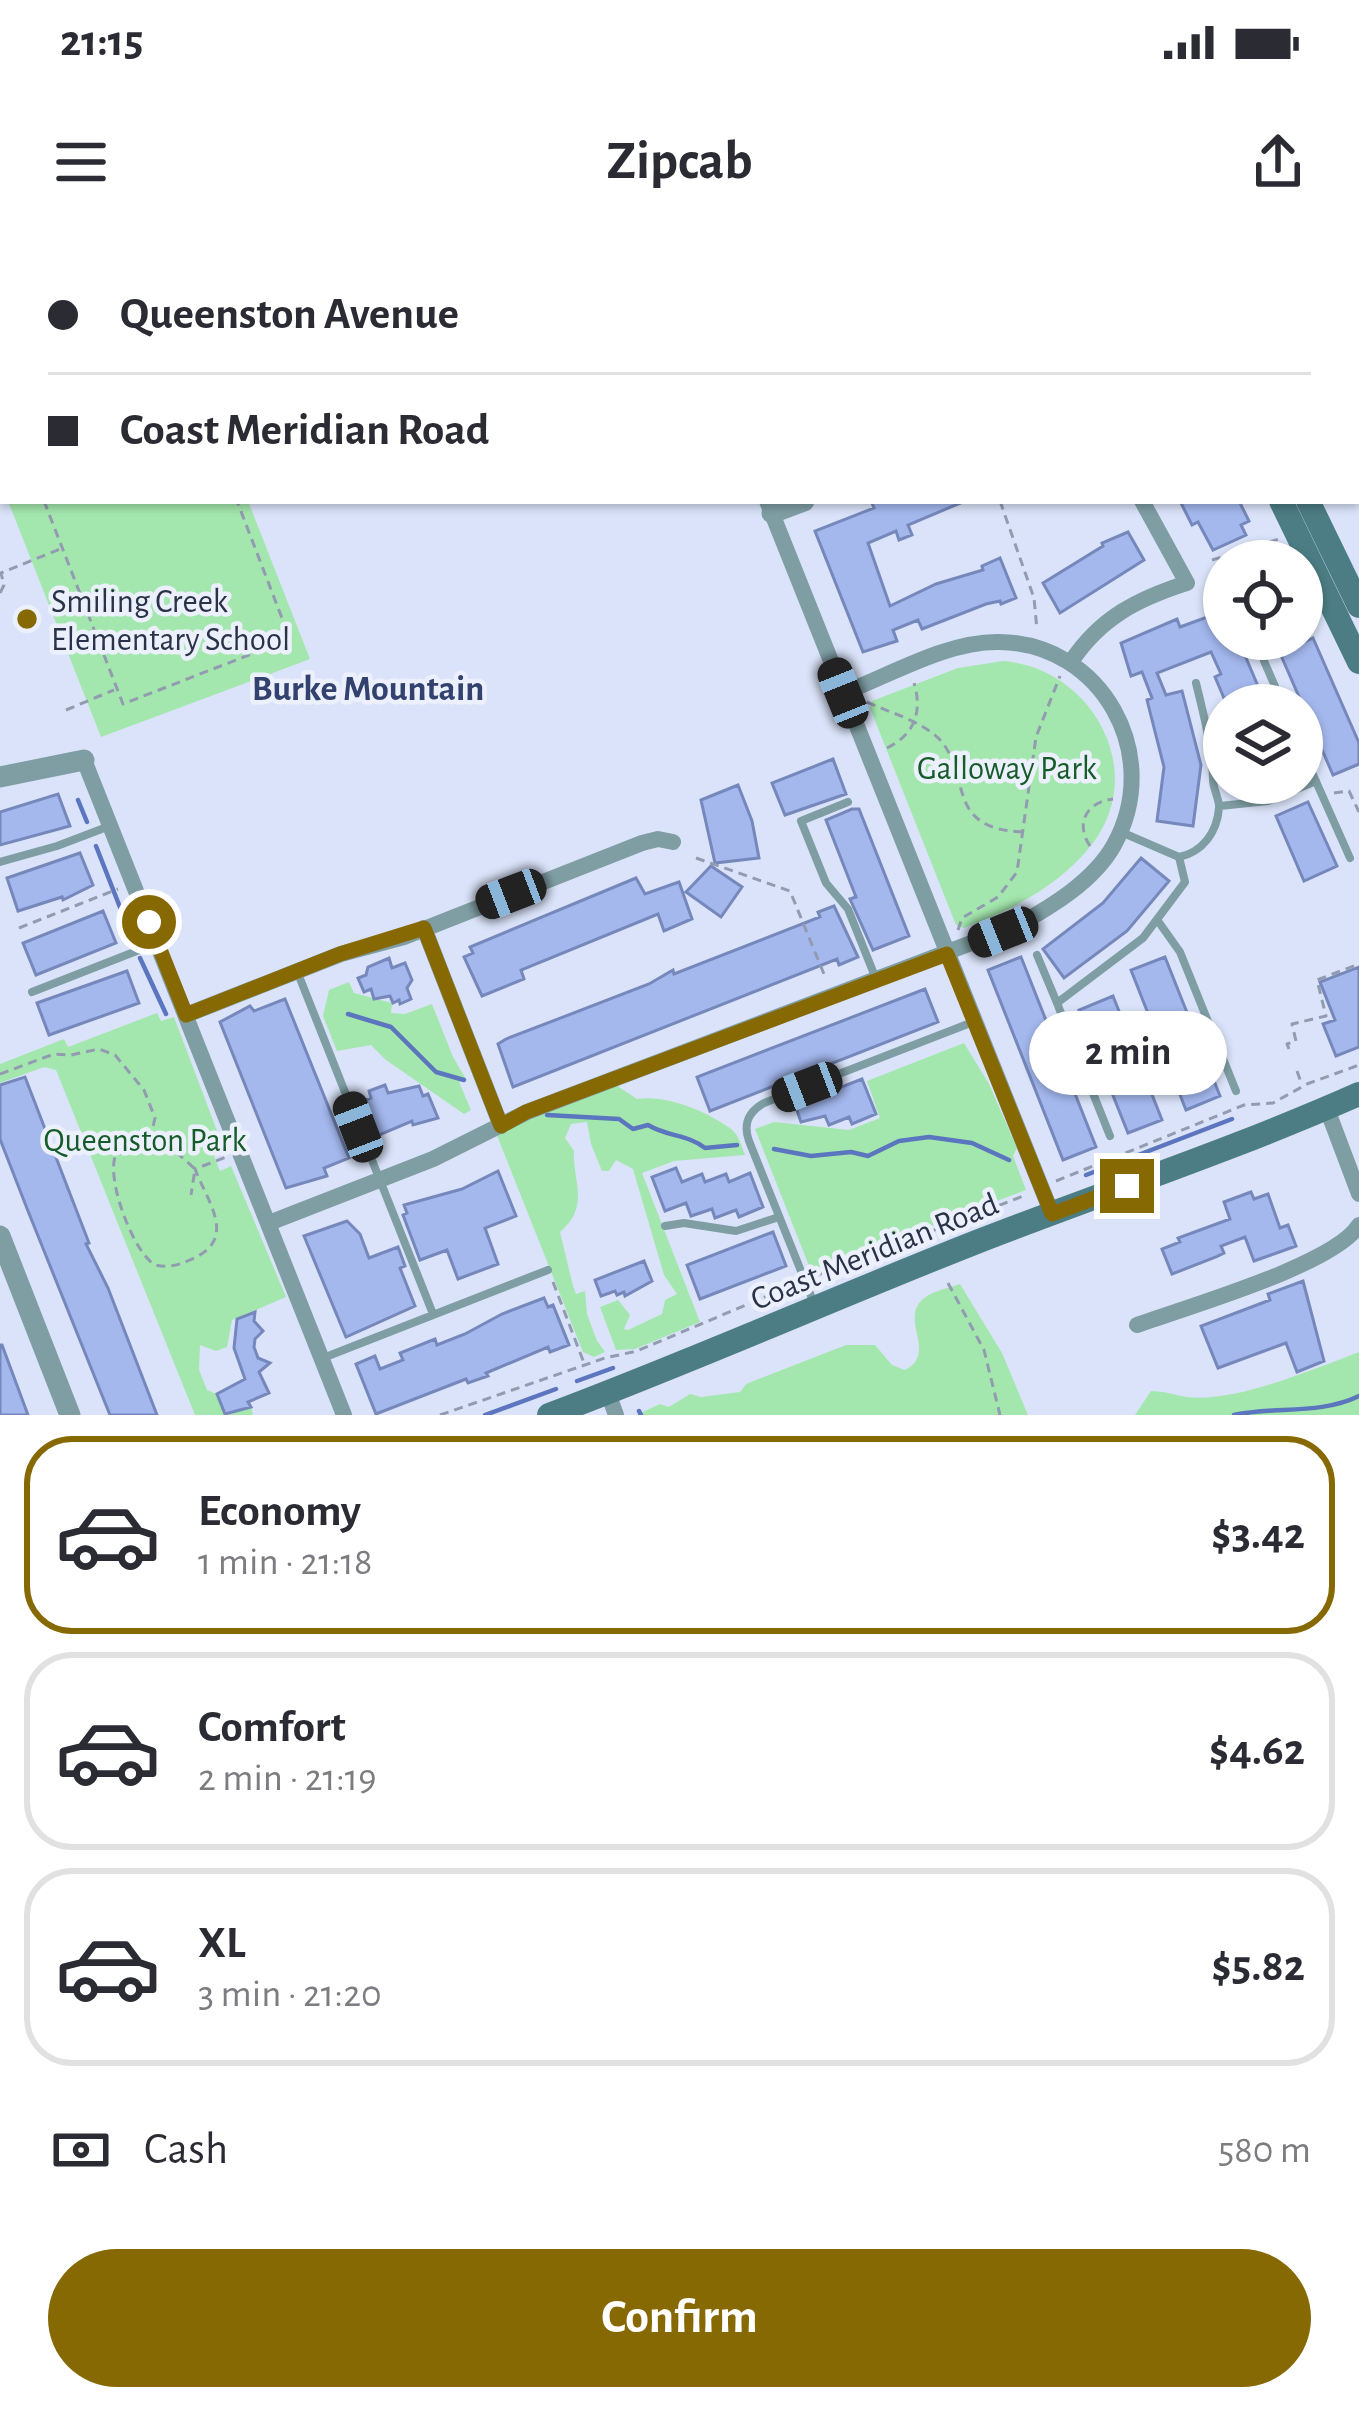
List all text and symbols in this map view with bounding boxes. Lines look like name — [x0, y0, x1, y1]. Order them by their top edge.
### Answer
text: 21:15 — [60, 19, 143, 64]
icon: menu — [48, 129, 114, 195]
icon: share — [1245, 129, 1311, 195]
text: Zipcab — [607, 135, 752, 189]
text: Queenston Avenue — [120, 292, 459, 337]
text: Coast Meridian Road — [120, 408, 490, 453]
map controls — [1203, 540, 1323, 804]
button: locate — [1203, 540, 1323, 660]
place label: Smiling Creek Elementary School — [51, 586, 290, 657]
marker: Smiling Creek Elementary School — [14, 606, 40, 632]
car — [813, 653, 873, 733]
district label: Burke Mountain — [252, 671, 484, 707]
button: layers — [1203, 684, 1323, 804]
park label: Galloway Park — [917, 753, 1097, 786]
car — [471, 864, 551, 924]
route start — [122, 895, 176, 949]
car — [963, 902, 1043, 962]
callout: 2 min — [1028, 1012, 1226, 1096]
text: 2 min — [1085, 1033, 1171, 1072]
car — [767, 1057, 847, 1117]
car — [328, 1087, 388, 1167]
park label: Queenston Park — [44, 1125, 246, 1158]
route end — [1100, 1159, 1154, 1213]
street label: Coast Meridian Road — [747, 1188, 1003, 1317]
icon: car — [54, 1481, 162, 1589]
text: Economy — [198, 1489, 361, 1534]
text: $3.42 — [1211, 1512, 1305, 1557]
text: 1 min · 21:18 — [198, 1543, 372, 1582]
icon: car — [54, 1697, 162, 1805]
text: Comfort — [198, 1705, 346, 1750]
text: $4.62 — [1209, 1728, 1305, 1773]
text: 2 min · 21:19 — [198, 1759, 377, 1798]
icon: car — [54, 1913, 162, 2021]
text: XL — [198, 1921, 246, 1966]
text: $5.82 — [1212, 1944, 1305, 1989]
text: 3 min · 21:20 — [198, 1975, 382, 2014]
icon: cash — [48, 2117, 114, 2183]
text: Cash — [144, 2127, 228, 2172]
text: 580 m — [1218, 2131, 1311, 2170]
button: Confirm — [48, 2249, 1311, 2387]

